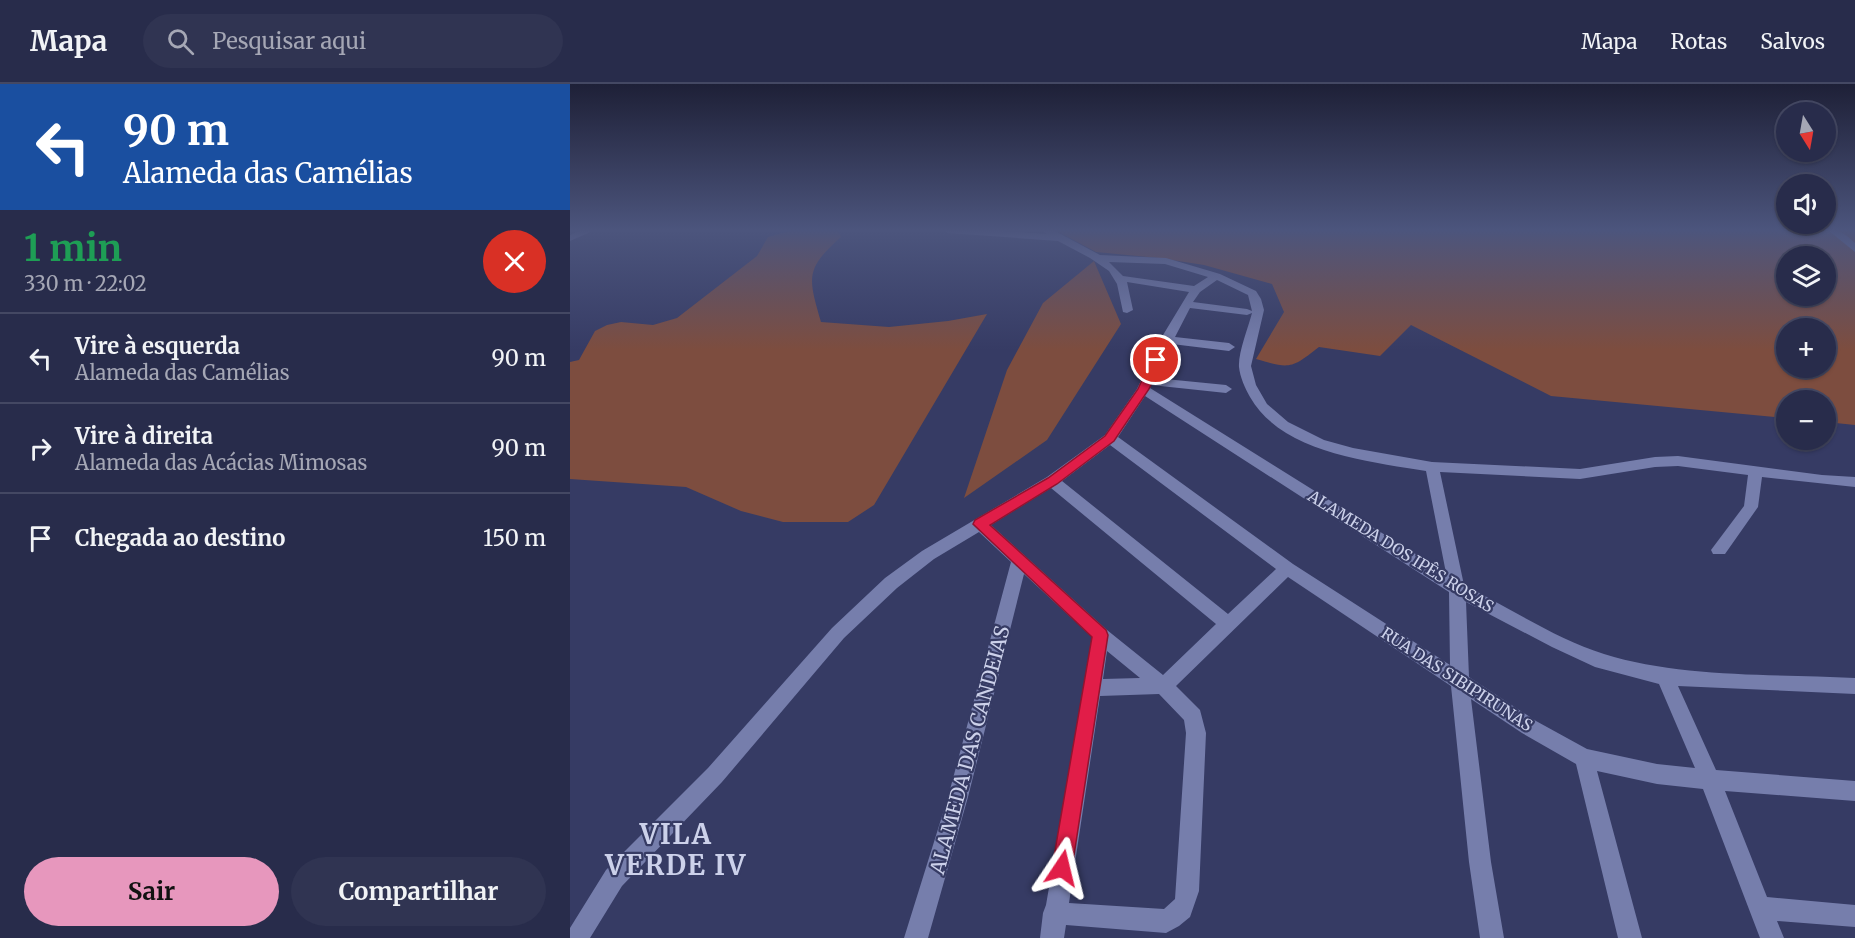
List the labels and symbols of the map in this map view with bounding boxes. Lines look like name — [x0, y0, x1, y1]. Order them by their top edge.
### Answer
north arrow — [1776, 102, 1836, 162]
pin — [1130, 334, 1181, 385]
street label: ALAMEDA DOS IPÊS ROSAS — [1304, 485, 1498, 617]
street label: ALAMEDA DAS CANDEIAS — [924, 623, 1015, 878]
street label: RUA DAS SIBIPIRUNAS — [1378, 623, 1536, 735]
district label: VILA VERDE IV — [604, 817, 747, 882]
position arrow — [1030, 836, 1094, 900]

